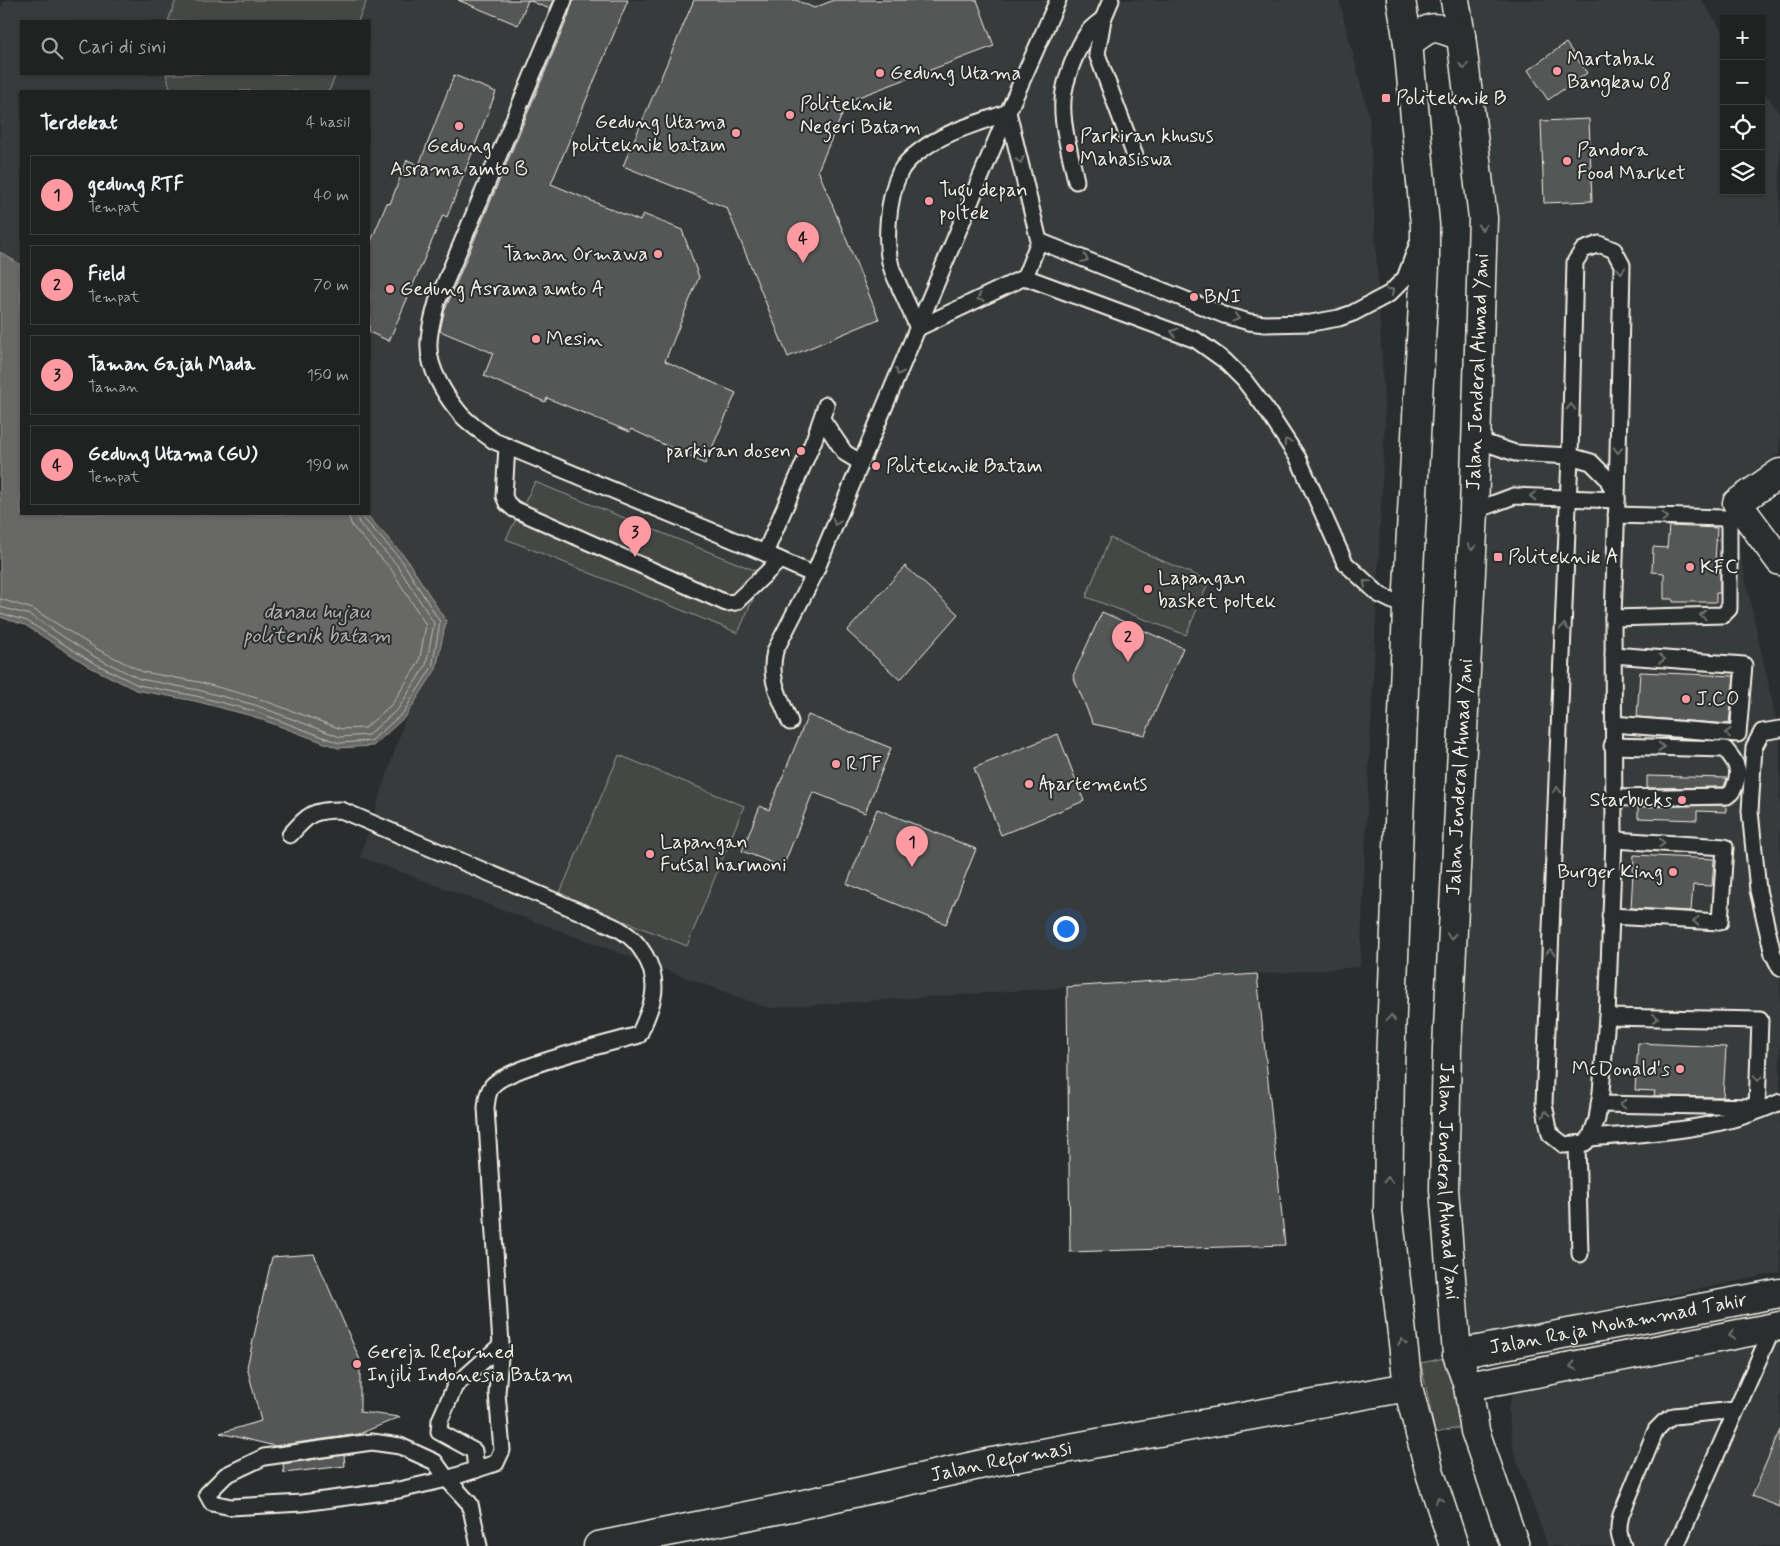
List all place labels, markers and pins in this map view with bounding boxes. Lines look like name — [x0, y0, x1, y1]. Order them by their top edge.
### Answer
place label: Martabak Bangkaw 08 — [1567, 46, 1671, 97]
place label: Gedung Utama — [890, 60, 1021, 87]
marker: Martabak Bangkaw 08 — [1551, 65, 1563, 77]
marker: Gedung Utama — [874, 67, 886, 79]
place label: Politeknik B — [1396, 85, 1506, 112]
place label: Politeknik Negeri Batam — [800, 91, 921, 143]
marker: Politeknik B — [1380, 92, 1392, 104]
place label: Gedung Utama politeknik batam — [571, 109, 726, 159]
marker: Politeknik Negeri Batam — [784, 109, 796, 121]
marker: Gedung Asrama amto B — [453, 120, 465, 132]
place label: Parkiran khusus Mahasiswa — [1080, 123, 1214, 173]
marker: Gedung Utama politeknik batam — [730, 127, 742, 139]
place label: Gedung Asrama amto B — [390, 133, 528, 183]
place label: Pandora Food Market — [1577, 137, 1686, 187]
marker: Parkiran khusus Mahasiswa — [1064, 142, 1076, 154]
marker: Pandora Food Market — [1561, 155, 1573, 167]
place label: Tugu depan poltek — [939, 177, 1028, 227]
marker: Tugu depan poltek — [923, 195, 935, 207]
pin: 4 — [787, 222, 819, 263]
place label: Taman Ormawa — [504, 241, 648, 268]
marker: Taman Ormawa — [652, 248, 664, 260]
place label: Gedung Asrama amto A — [400, 276, 604, 303]
marker: Gedung Asrama amto A — [384, 283, 396, 295]
place label: BNI — [1204, 284, 1241, 311]
marker: BNI — [1188, 291, 1200, 303]
place label: Mesin — [546, 326, 603, 353]
marker: Mesin — [530, 333, 542, 345]
place label: parkiran dosen — [666, 438, 791, 465]
marker: parkiran dosen — [795, 445, 807, 457]
place label: Politeknik Batam — [886, 453, 1043, 480]
marker: Politeknik Batam — [870, 460, 882, 472]
pin: 3 — [619, 516, 651, 557]
place label: Politeknik A — [1508, 544, 1619, 571]
marker: Politeknik A — [1492, 551, 1504, 563]
place label: KFC — [1700, 554, 1738, 581]
marker: KFC — [1684, 561, 1696, 573]
place label: Lapangan basket poltek — [1158, 565, 1276, 615]
marker: Lapangan basket poltek — [1142, 583, 1154, 595]
pin: 2 — [1112, 621, 1144, 662]
place label: J.CO — [1696, 686, 1740, 713]
marker: J.CO — [1680, 693, 1692, 705]
place label: RTF — [846, 751, 882, 778]
marker: RTF — [830, 758, 842, 770]
place label: Apartements — [1039, 771, 1147, 799]
marker: Apartements — [1023, 778, 1035, 790]
place label: Starbucks — [1590, 787, 1672, 814]
marker: Starbucks — [1676, 794, 1688, 806]
pin: 1 — [896, 826, 928, 867]
place label: Lapangan Futsal harmoni — [660, 829, 787, 879]
marker: Lapangan Futsal harmoni — [644, 848, 656, 860]
place label: Burger King — [1557, 859, 1663, 887]
marker: Burger King — [1667, 866, 1679, 878]
place label: McDonald's — [1572, 1056, 1670, 1083]
marker: McDonald's — [1674, 1063, 1686, 1075]
place label: Gereja Reformed Injili Indonesia Batam — [367, 1339, 573, 1389]
marker: Gereja Reformed Injili Indonesia Batam — [351, 1358, 363, 1370]

